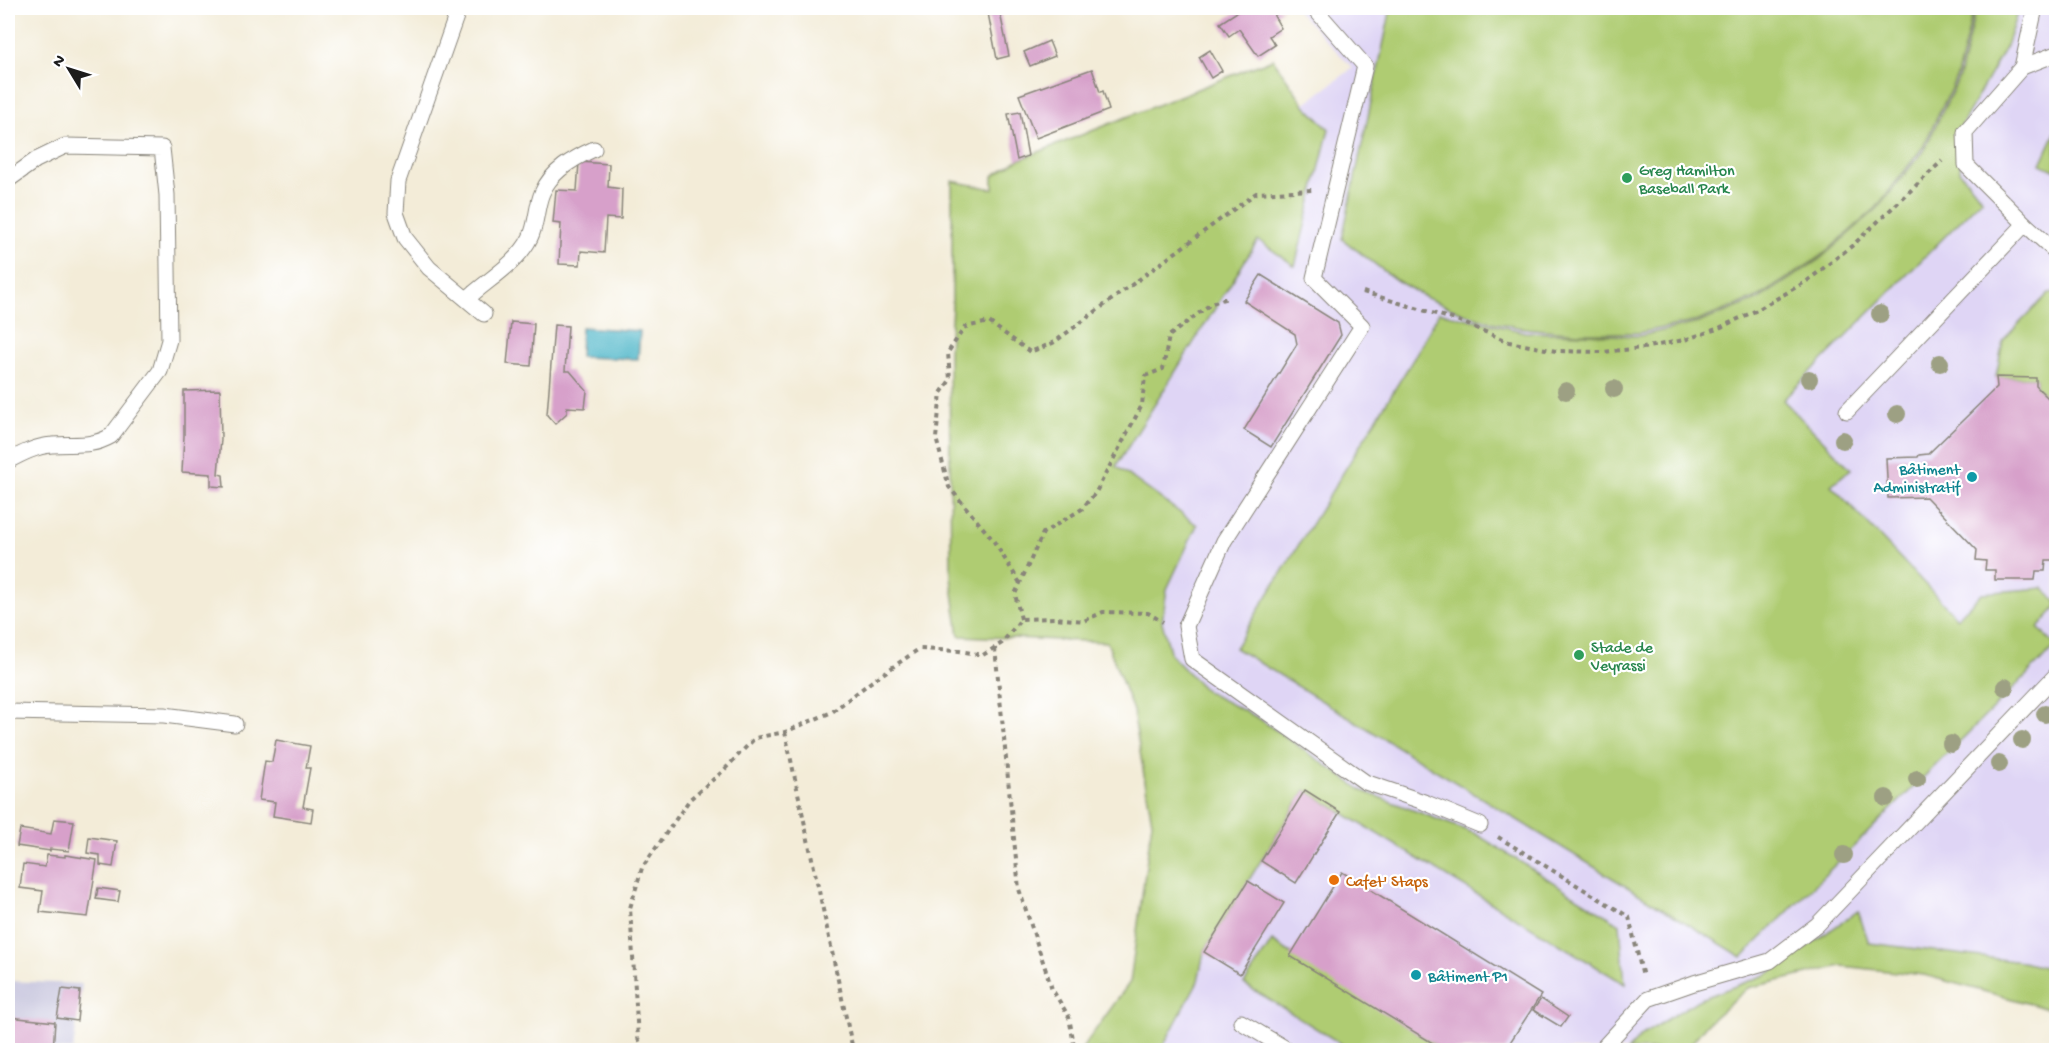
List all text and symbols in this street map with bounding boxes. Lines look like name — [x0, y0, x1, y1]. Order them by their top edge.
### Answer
north arrow — [39, 39, 99, 99]
text: N — [49, 52, 71, 72]
place label: Greg Hamilton Baseball Park — [1638, 163, 1735, 200]
marker: Greg Hamilton Baseball Park — [1620, 171, 1634, 185]
place label: Bâtiment Administratif — [1873, 462, 1961, 499]
marker: Bâtiment Administratif — [1965, 470, 1979, 484]
place label: Stade de Veyrassi — [1590, 640, 1654, 677]
marker: Stade de Veyrassi — [1572, 648, 1586, 662]
marker: Cafet' Staps — [1327, 873, 1341, 887]
place label: Cafet' Staps — [1346, 874, 1429, 893]
marker: Bâtiment P1 — [1409, 968, 1423, 982]
place label: Bâtiment P1 — [1427, 969, 1508, 988]

